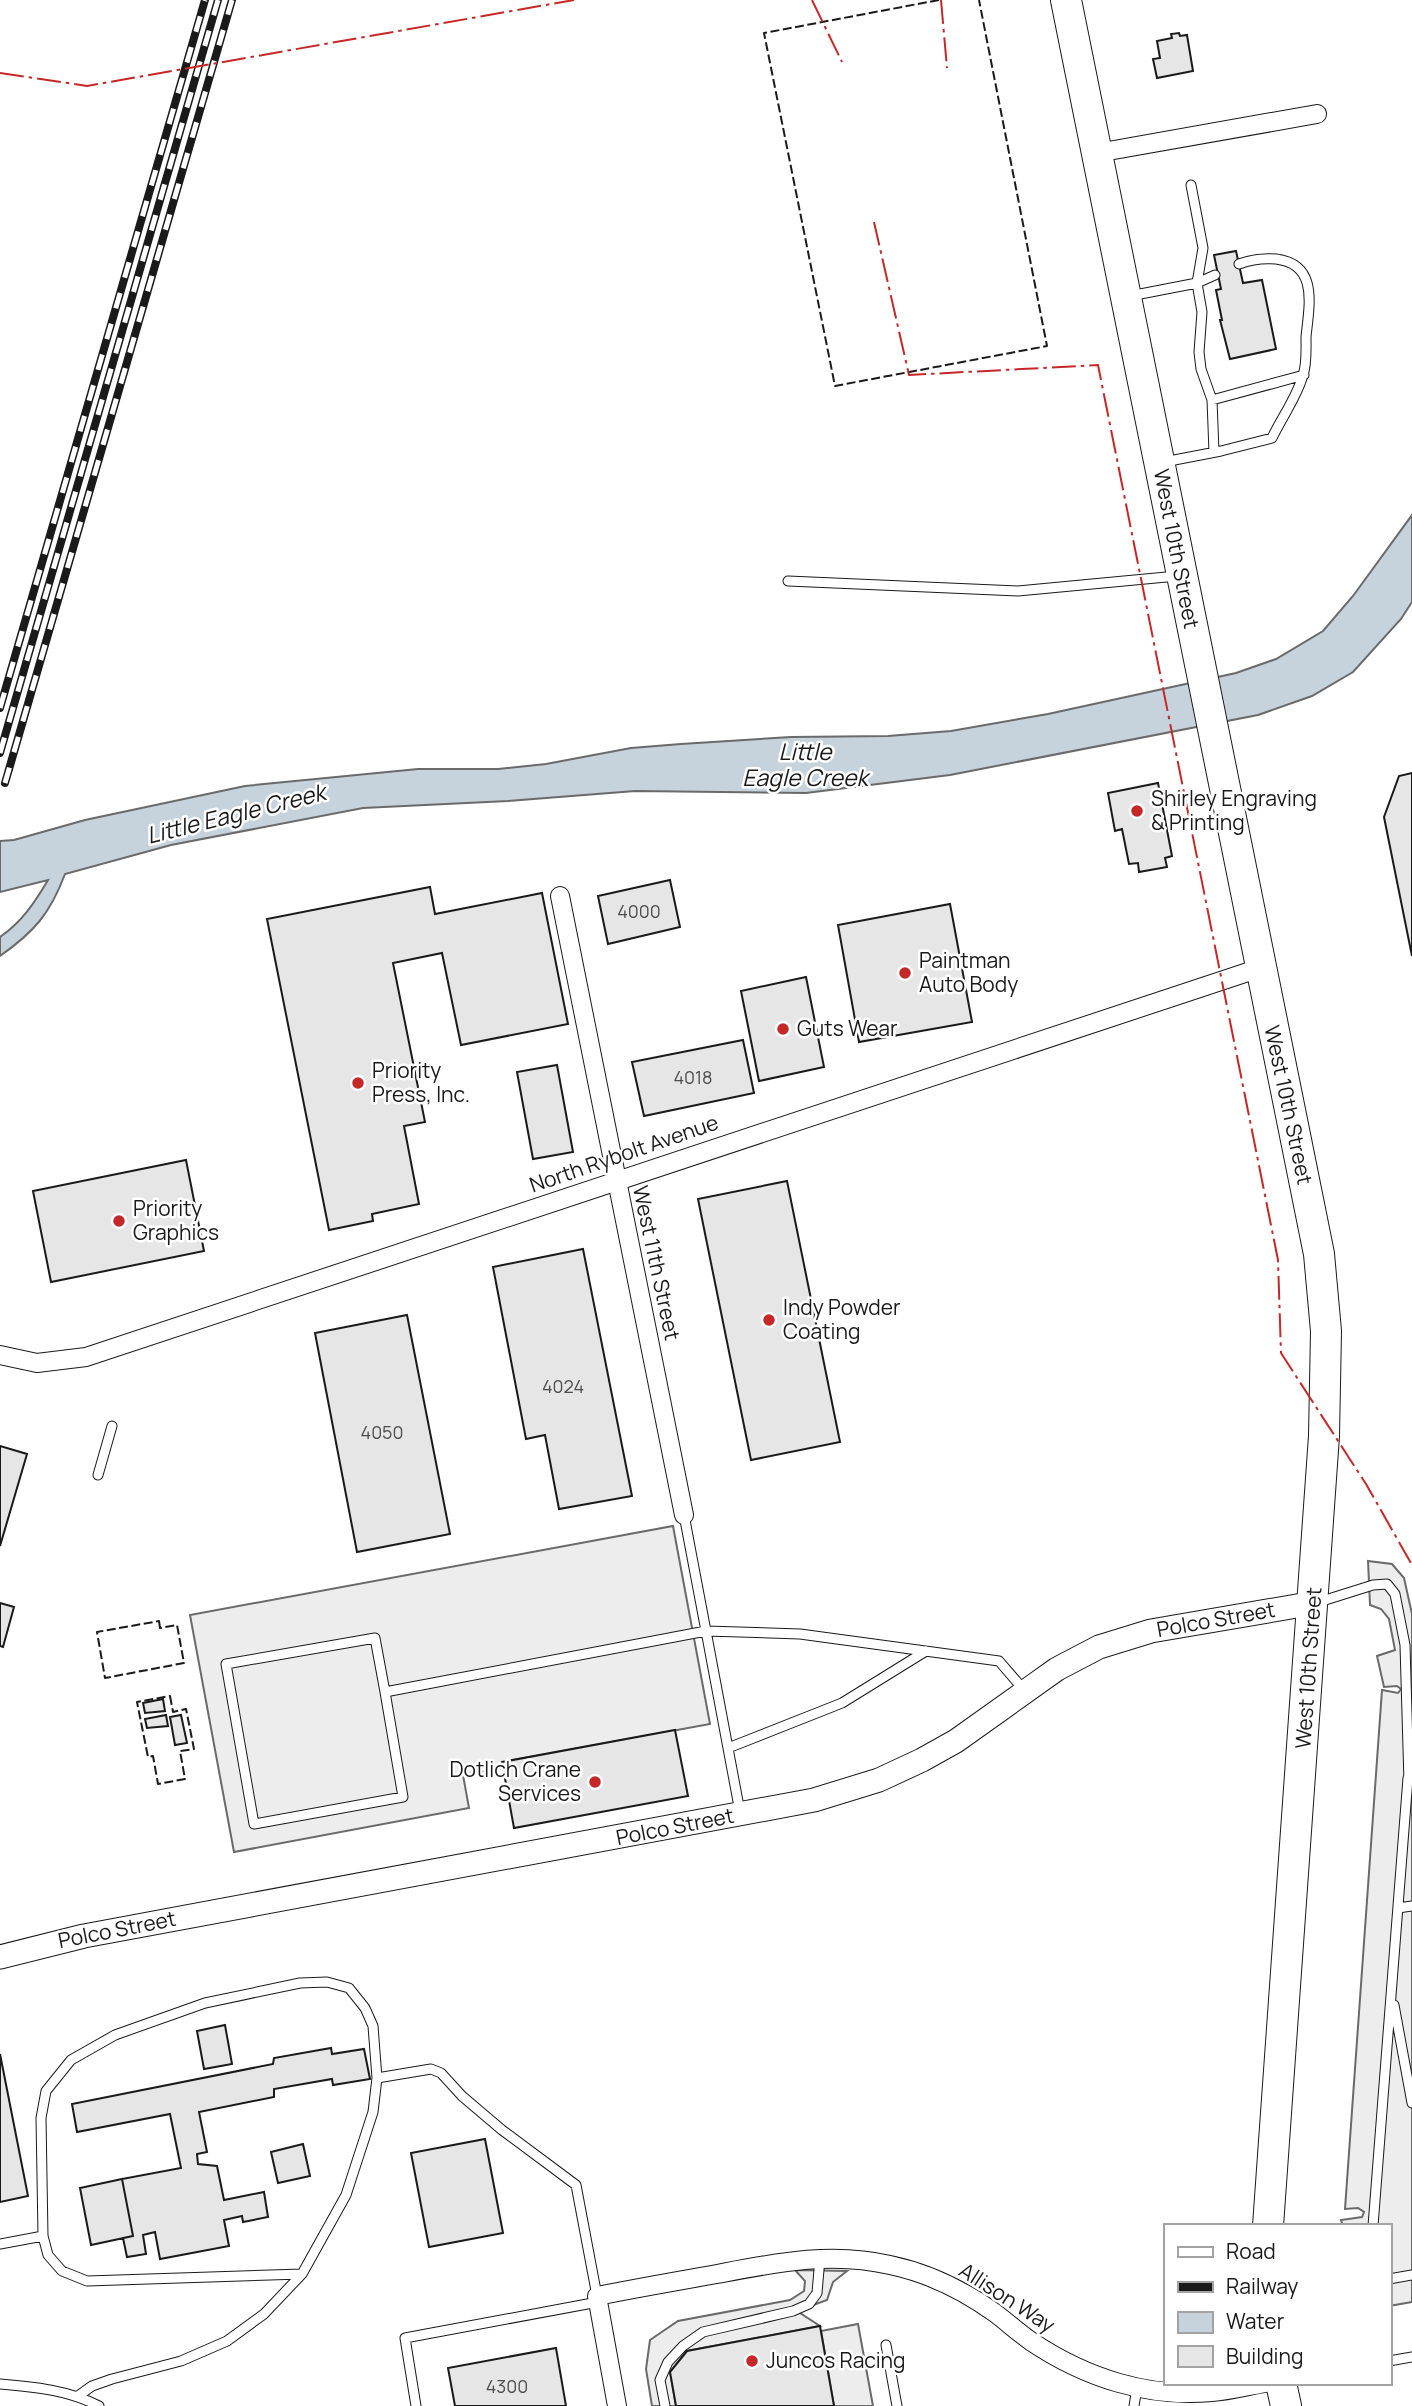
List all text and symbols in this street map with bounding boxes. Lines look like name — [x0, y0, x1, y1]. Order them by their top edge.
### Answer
street label: West 10th Street — [1148, 467, 1206, 631]
water label: Little Eagle Creek — [742, 735, 871, 793]
water label: Little Eagle Creek — [143, 774, 332, 851]
place label: Shirley Engraving & Printing — [1151, 784, 1317, 836]
marker: Shirley Engraving & Printing — [1129, 803, 1145, 819]
house number: 4000 — [617, 899, 661, 923]
place label: Paintman Auto Body — [919, 946, 1018, 998]
marker: Paintman Auto Body — [897, 965, 913, 981]
place label: Guts Wear — [797, 1014, 898, 1042]
marker: Guts Wear — [775, 1021, 791, 1037]
street label: West 10th Street — [1258, 1023, 1320, 1187]
place label: Priority Press, Inc. — [372, 1056, 470, 1108]
house number: 4018 — [673, 1065, 713, 1089]
marker: Priority Press, Inc. — [350, 1075, 366, 1091]
street label: North Rybolt Avenue — [525, 1108, 722, 1199]
street label: West 11th Street — [627, 1183, 687, 1343]
place label: Priority Graphics — [133, 1194, 219, 1246]
marker: Priority Graphics — [111, 1213, 127, 1229]
place label: Indy Powder Coating — [783, 1293, 901, 1345]
marker: Indy Powder Coating — [761, 1312, 777, 1328]
house number: 4024 — [542, 1374, 584, 1398]
house number: 4050 — [361, 1420, 403, 1444]
street label: West 10th Street — [1288, 1586, 1328, 1750]
street label: Polco Street — [1155, 1595, 1277, 1643]
place label: Dotlich Crane Services — [449, 1755, 581, 1807]
marker: Dotlich Crane Services — [587, 1774, 603, 1790]
street label: Polco Street — [613, 1801, 736, 1851]
street label: Polco Street — [55, 1904, 178, 1954]
legend — [1164, 2224, 1391, 2385]
text: Road — [1226, 2237, 1276, 2265]
street label: Allison Way — [954, 2256, 1061, 2339]
text: Railway — [1226, 2272, 1298, 2300]
text: Water — [1226, 2307, 1285, 2335]
text: Building — [1226, 2342, 1303, 2370]
place label: Juncos Racing — [766, 2346, 906, 2374]
marker: Juncos Racing — [744, 2353, 760, 2369]
house number: 4300 — [486, 2374, 528, 2398]

